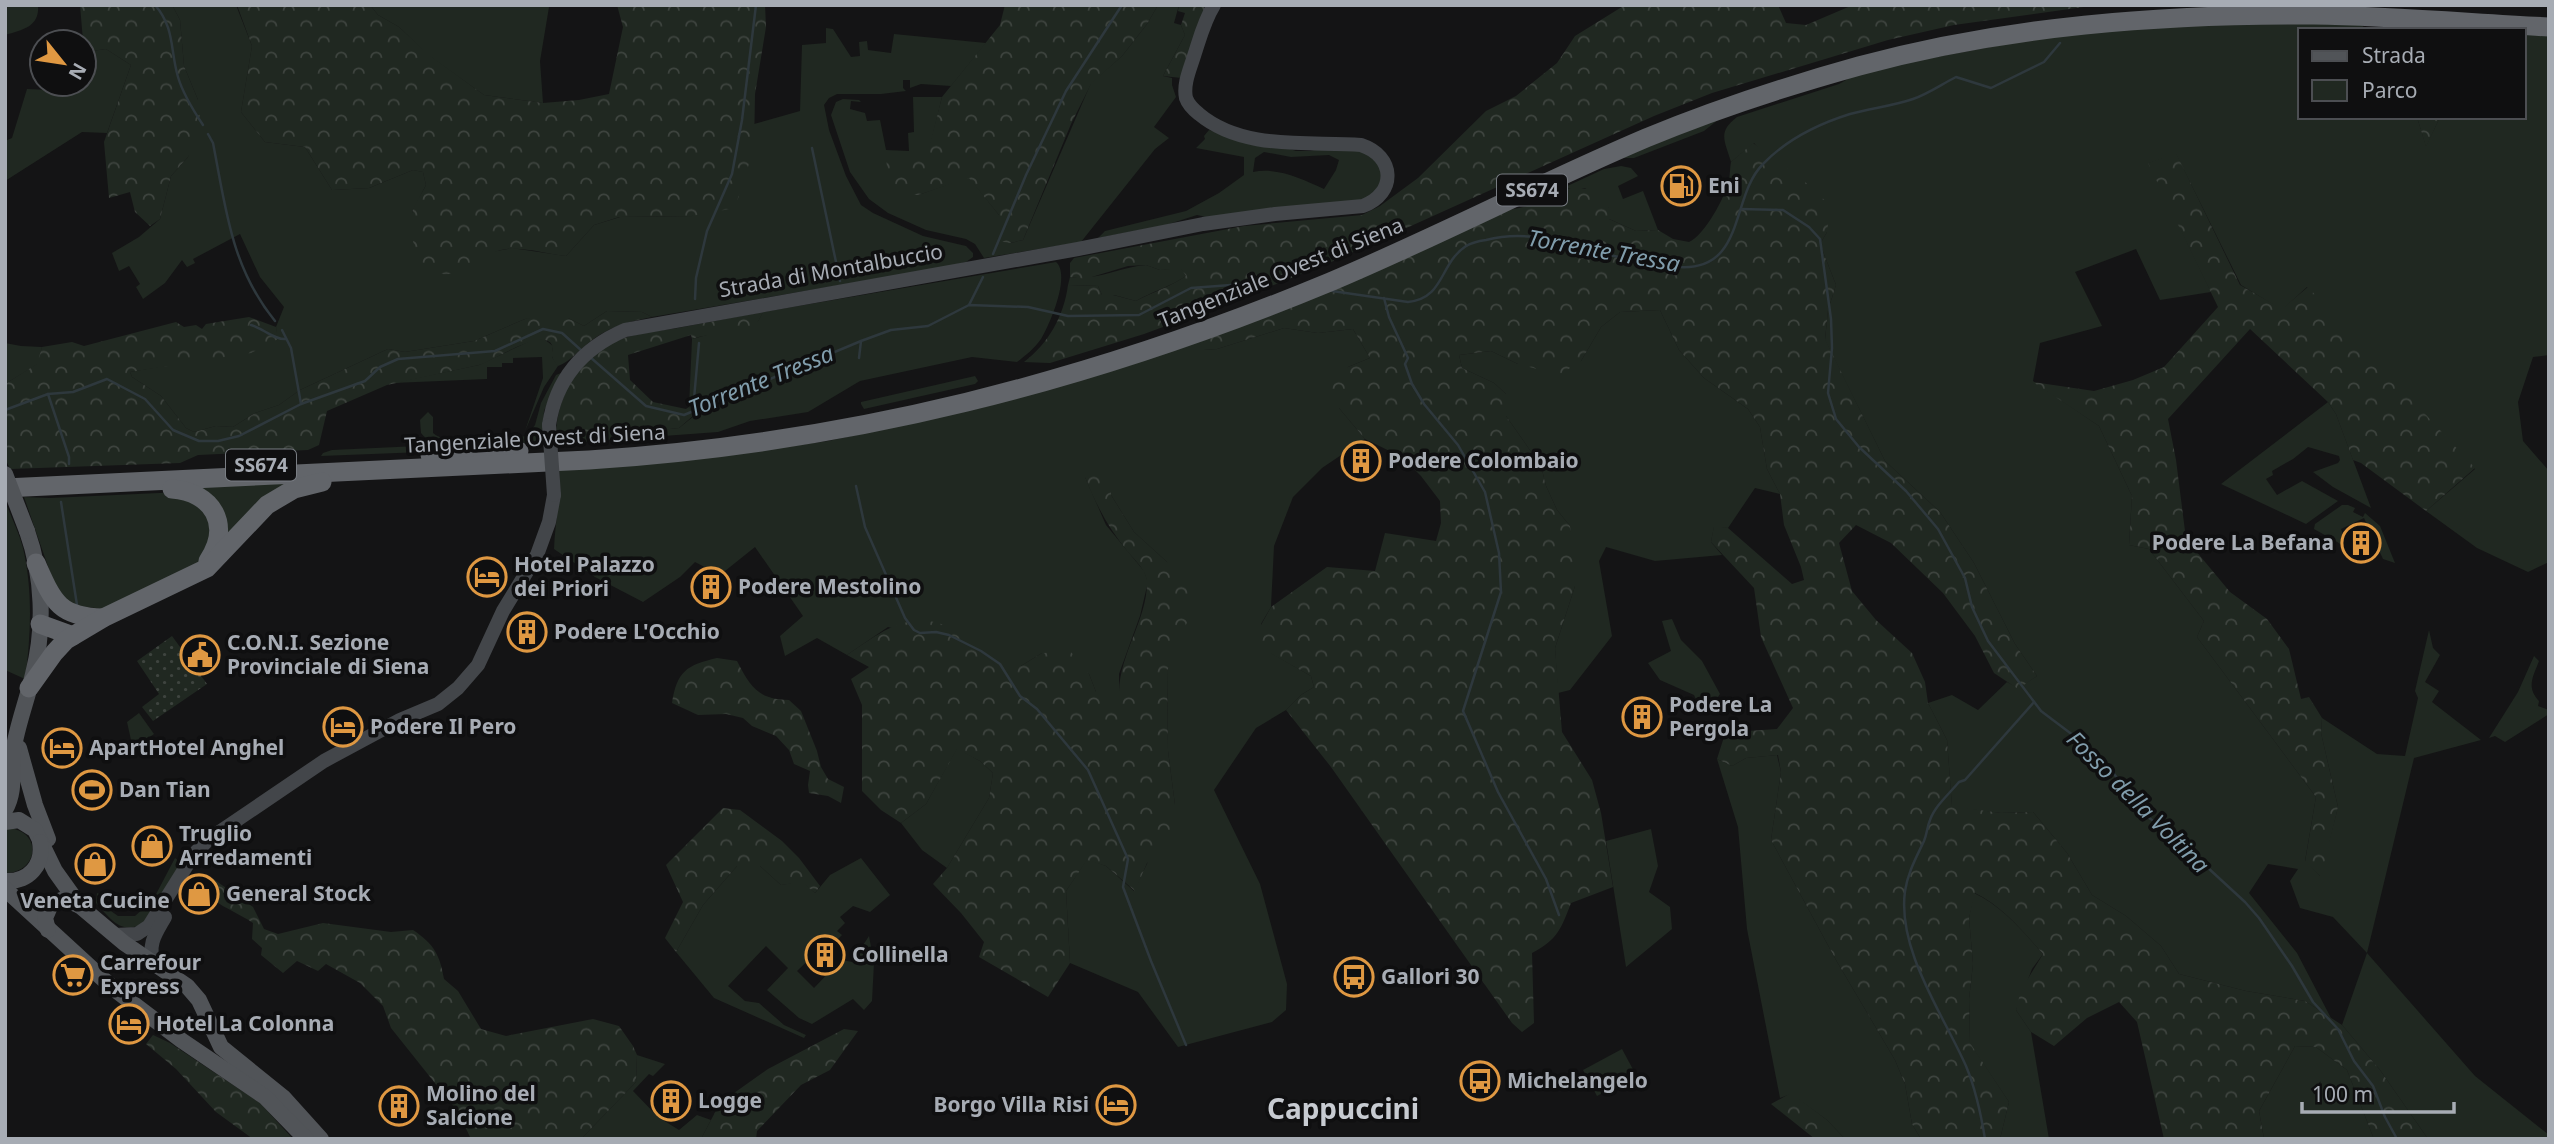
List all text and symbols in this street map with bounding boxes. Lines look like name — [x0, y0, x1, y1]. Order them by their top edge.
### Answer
north arrow — [28, 28, 98, 98]
legend — [2298, 28, 2526, 119]
text: Strada — [2362, 41, 2426, 69]
text: N — [63, 58, 93, 85]
text: Parco — [2362, 76, 2418, 104]
fuel station icon: Eni — [1660, 165, 1702, 207]
place label: Eni — [1708, 171, 1740, 199]
road number: SS674 — [1497, 174, 1567, 206]
street label: Tangenziale Ovest di Siena — [1154, 210, 1407, 334]
water label: Torrente Tressa — [1526, 221, 1683, 279]
street label: Strada di Montalbuccio — [717, 237, 945, 303]
water label: Torrente Tressa — [683, 336, 838, 424]
street label: Tangenziale Ovest di Siena — [404, 417, 666, 459]
building icon: Podere Colombaio — [1340, 440, 1382, 482]
place label: Podere Colombaio — [1388, 446, 1579, 474]
road number: SS674 — [226, 450, 296, 480]
building icon: Podere La Befana — [2340, 522, 2382, 564]
place label: Podere La Befana — [2152, 528, 2334, 556]
place label: Hotel Palazzo dei Priori — [514, 550, 655, 602]
hotel icon: Hotel Palazzo dei Priori — [466, 556, 508, 598]
building icon: Podere Mestolino — [690, 566, 732, 608]
place label: Podere Mestolino — [738, 572, 921, 600]
building icon: Podere L'Occhio — [506, 611, 548, 653]
place label: Podere L'Occhio — [554, 617, 720, 645]
place label: C.O.N.I. Sezione Provinciale di Siena — [227, 628, 429, 680]
public building icon: C.O.N.I. Sezione Provinciale di Siena — [179, 634, 221, 676]
place label: Podere La Pergola — [1669, 690, 1772, 742]
building icon: Podere La Pergola — [1621, 696, 1663, 738]
hotel icon: Podere Il Pero — [322, 706, 364, 748]
place label: Podere Il Pero — [370, 712, 517, 740]
water label: Fosso della Voltina — [2060, 723, 2217, 880]
hotel icon: ApartHotel Anghel — [41, 727, 83, 769]
place label: ApartHotel Anghel — [89, 733, 284, 761]
sports icon: Dan Tian — [71, 769, 113, 811]
place label: Dan Tian — [119, 775, 211, 803]
place label: Truglio Arredamenti — [179, 819, 312, 871]
shop icon: Truglio Arredamenti — [131, 825, 173, 867]
shop icon: Veneta Cucine — [74, 843, 116, 885]
shop icon: General Stock — [178, 873, 220, 915]
place label: General Stock — [226, 879, 372, 907]
place label: Veneta Cucine — [20, 886, 170, 914]
building icon: Collinella — [804, 934, 846, 976]
place label: Collinella — [852, 940, 949, 968]
place label: Carrefour Express — [100, 948, 202, 1000]
supermarket icon: Carrefour Express — [52, 954, 94, 996]
bus stop icon: Gallori 30 — [1333, 956, 1375, 998]
place label: Gallori 30 — [1381, 962, 1480, 990]
hotel icon: Hotel La Colonna — [108, 1003, 150, 1045]
place label: Hotel La Colonna — [156, 1009, 334, 1037]
bus stop icon: Michelangelo — [1459, 1060, 1501, 1102]
place label: Michelangelo — [1507, 1066, 1648, 1094]
scale bar — [2302, 1070, 2454, 1114]
place label: Molino del Salcione — [426, 1079, 536, 1131]
building icon: Logge — [650, 1080, 692, 1122]
text: 100 m — [2312, 1080, 2373, 1108]
hotel icon: Borgo Villa Risi — [1095, 1084, 1137, 1126]
building icon: Molino del Salcione — [378, 1085, 420, 1127]
place label: Logge — [698, 1086, 762, 1114]
district label: Cappuccini — [1267, 1089, 1419, 1127]
place label: Borgo Villa Risi — [934, 1090, 1089, 1118]

